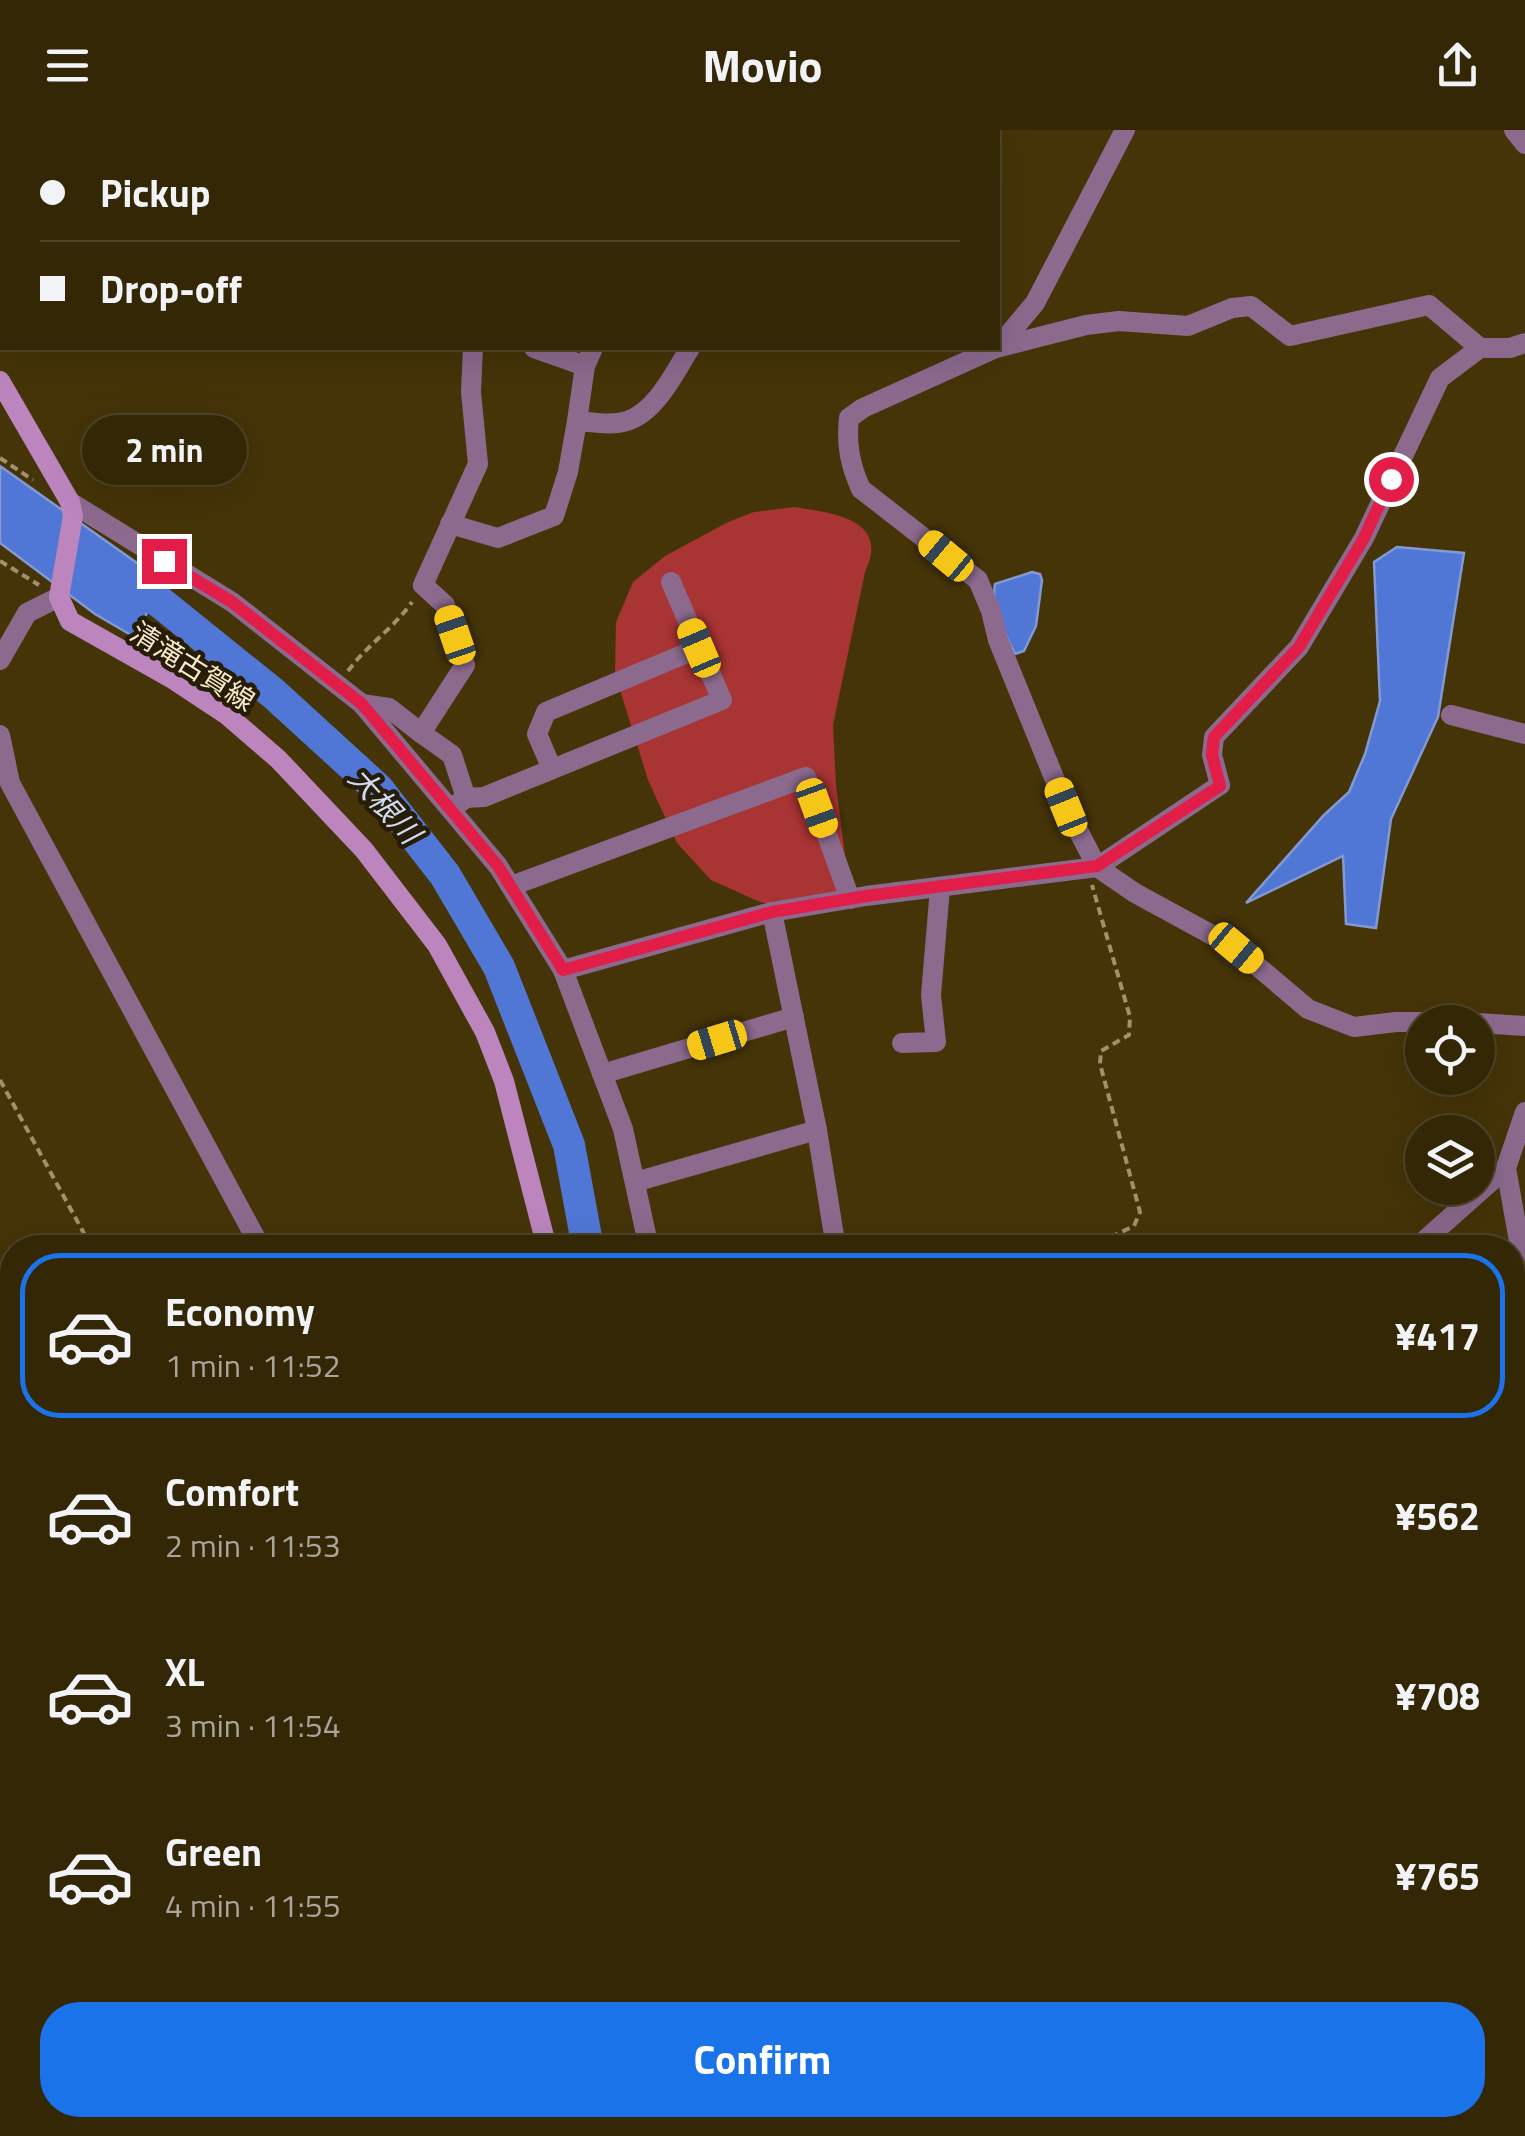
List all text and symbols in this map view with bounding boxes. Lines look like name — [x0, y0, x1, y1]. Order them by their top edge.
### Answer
text: Movio — [703, 31, 822, 99]
icon: menu — [40, 38, 95, 93]
icon: share — [1430, 38, 1485, 93]
text: Pickup — [100, 164, 210, 222]
text: Drop-off — [100, 260, 242, 318]
callout: 2 min — [81, 416, 246, 486]
text: 2 min — [126, 426, 203, 474]
route start — [1369, 457, 1414, 502]
car — [913, 525, 979, 587]
route end — [142, 539, 187, 584]
car — [431, 602, 479, 668]
street label: 清滝古賀線 — [122, 611, 264, 721]
car — [673, 615, 725, 681]
water label: 大根川 — [338, 756, 434, 856]
car — [1041, 774, 1091, 840]
car — [793, 775, 841, 841]
car — [1203, 917, 1269, 979]
map controls — [1405, 1005, 1495, 1205]
button: locate — [1405, 1005, 1495, 1095]
car — [684, 1017, 750, 1063]
button: layers — [1405, 1115, 1495, 1205]
text: Economy — [165, 1283, 315, 1341]
icon: car — [45, 1291, 135, 1381]
text: ¥417 — [1395, 1307, 1480, 1365]
text: 1 min · 11:52 — [165, 1341, 341, 1389]
text: Comfort — [165, 1463, 299, 1521]
icon: car — [45, 1471, 135, 1561]
text: ¥562 — [1395, 1487, 1480, 1545]
text: 2 min · 11:53 — [165, 1521, 341, 1569]
text: XL — [165, 1643, 205, 1701]
icon: car — [45, 1651, 135, 1741]
text: ¥708 — [1395, 1667, 1480, 1725]
text: 3 min · 11:54 — [165, 1701, 341, 1749]
text: Green — [165, 1823, 262, 1881]
icon: car — [45, 1831, 135, 1921]
text: ¥765 — [1395, 1847, 1480, 1905]
text: 4 min · 11:55 — [165, 1881, 341, 1929]
button: Confirm — [40, 2002, 1485, 2117]

